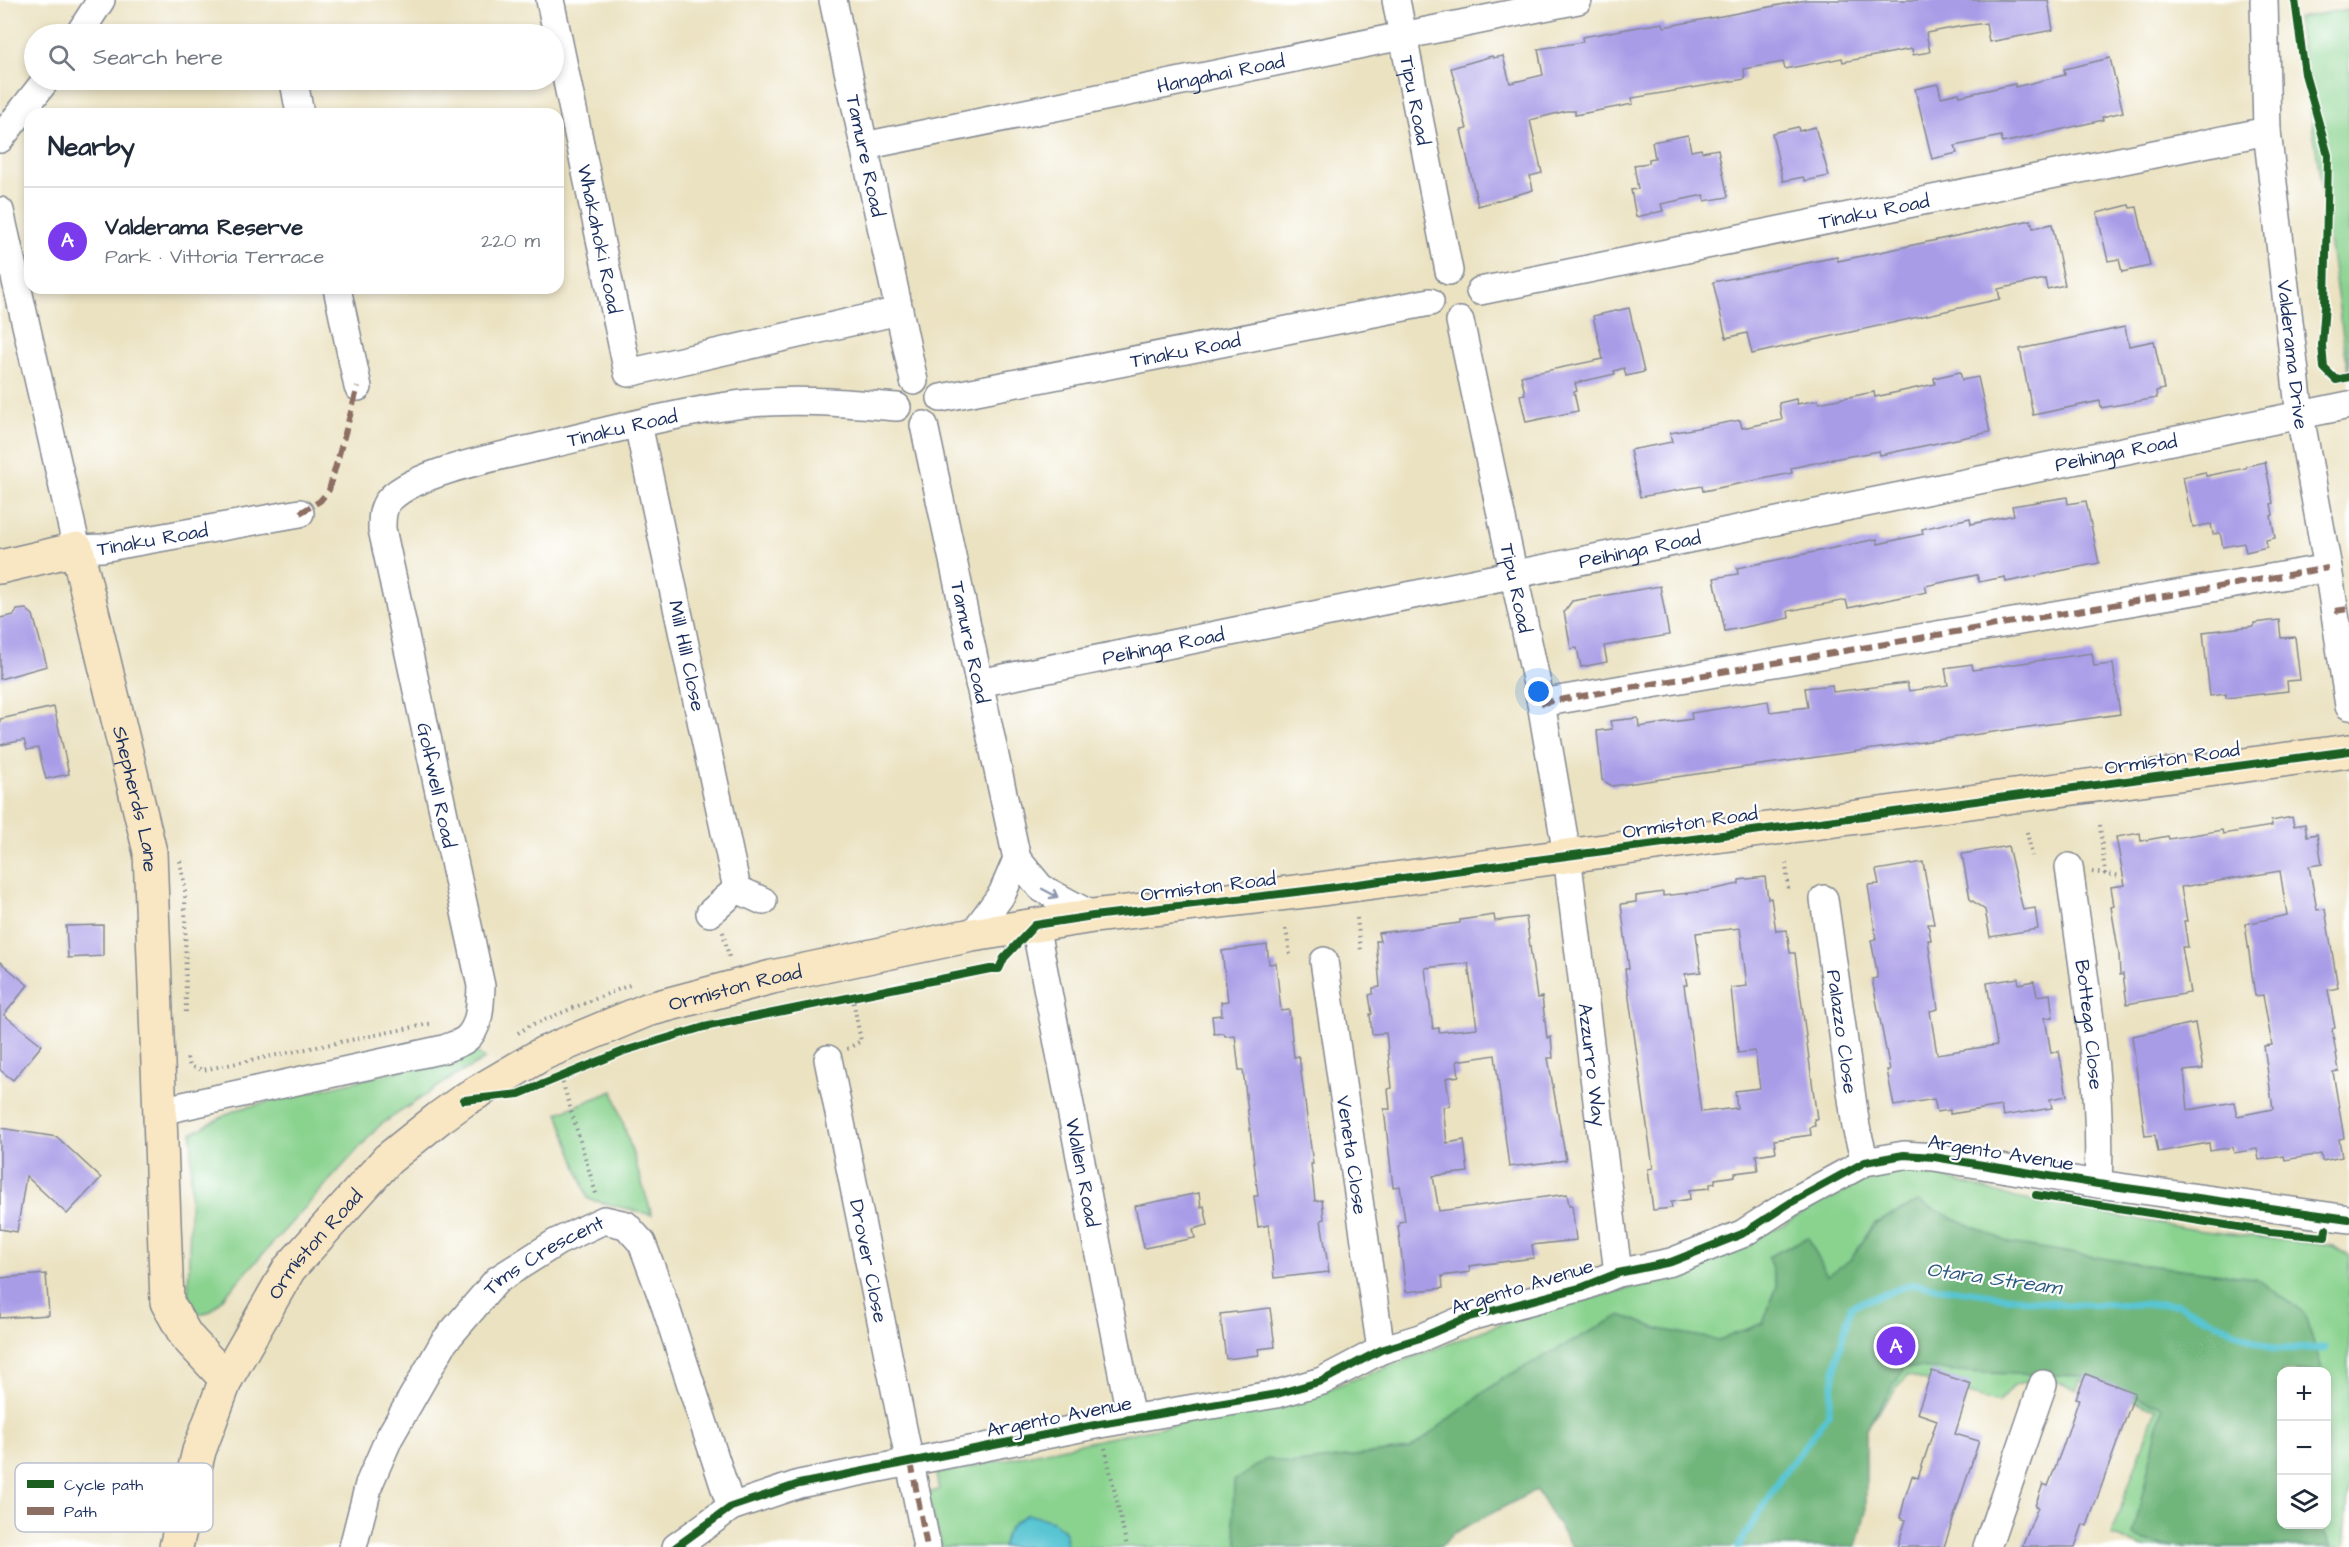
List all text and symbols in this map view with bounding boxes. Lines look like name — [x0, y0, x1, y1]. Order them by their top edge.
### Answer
search box — [24, 24, 564, 90]
icon: search — [45, 41, 78, 74]
text: Search here — [93, 42, 223, 73]
street label: Hangahai Road — [1154, 47, 1287, 101]
street label: Tipu Road — [1392, 53, 1437, 148]
street label: Tamure Road — [838, 92, 892, 219]
text: Nearby — [48, 129, 135, 165]
street label: Whakahoki Road — [570, 162, 628, 316]
street label: Tinaku Road — [1816, 187, 1932, 237]
text: Valderama Reserve — [105, 212, 303, 243]
text: A — [61, 227, 74, 255]
text: 220 m — [481, 227, 540, 255]
text: Park · Vittoria Terrace — [105, 243, 324, 271]
street label: Valderama Drive — [2269, 278, 2315, 432]
street label: Tinaku Road — [1128, 326, 1243, 376]
street label: Tinaku Road — [564, 402, 680, 455]
street label: Peihinga Road — [2052, 427, 2180, 479]
street label: Tinaku Road — [95, 517, 210, 564]
street label: Peihinga Road — [1576, 524, 1703, 576]
street label: Tipu Road — [1493, 541, 1539, 636]
street label: Tamure Road — [943, 579, 996, 706]
street label: Mill Hill Close — [661, 598, 712, 714]
street label: Peihinga Road — [1100, 621, 1227, 673]
your location — [1524, 677, 1553, 706]
street label: Golfwell Road — [409, 720, 463, 850]
street label: Shepherds Lane — [105, 723, 164, 873]
street label: Ormiston Road — [2103, 736, 2242, 782]
street label: Ormiston Road — [1621, 800, 1760, 846]
street label: Ormiston Road — [1139, 865, 1277, 909]
one-way arrow — [1041, 887, 1058, 899]
street label: Ormiston Road — [666, 958, 804, 1019]
street label: Bottega Close — [2067, 958, 2110, 1091]
street label: Palazzo Close — [1819, 968, 1864, 1096]
street label: Azzurro Way — [1570, 1002, 1613, 1128]
street label: Veneta Close — [1329, 1094, 1374, 1217]
street label: Wallen Road — [1058, 1116, 1106, 1229]
street label: Argento Avenue — [1926, 1128, 2076, 1179]
street label: Ormiston Road — [262, 1183, 370, 1305]
street label: Drover Close — [842, 1197, 894, 1325]
street label: Tims Crescent — [477, 1209, 609, 1302]
street label: Argento Avenue — [1448, 1252, 1597, 1323]
water label: Otara Stream — [1925, 1255, 2066, 1303]
pin: A — [1876, 1324, 1916, 1368]
map controls — [2277, 1367, 2331, 1529]
button: + — [2277, 1367, 2331, 1421]
street label: Argento Avenue — [984, 1389, 1135, 1446]
button: − — [2277, 1421, 2331, 1475]
legend — [15, 1463, 213, 1532]
text: Cycle path — [64, 1474, 143, 1497]
button: layers — [2277, 1475, 2331, 1529]
text: Path — [64, 1501, 97, 1523]

